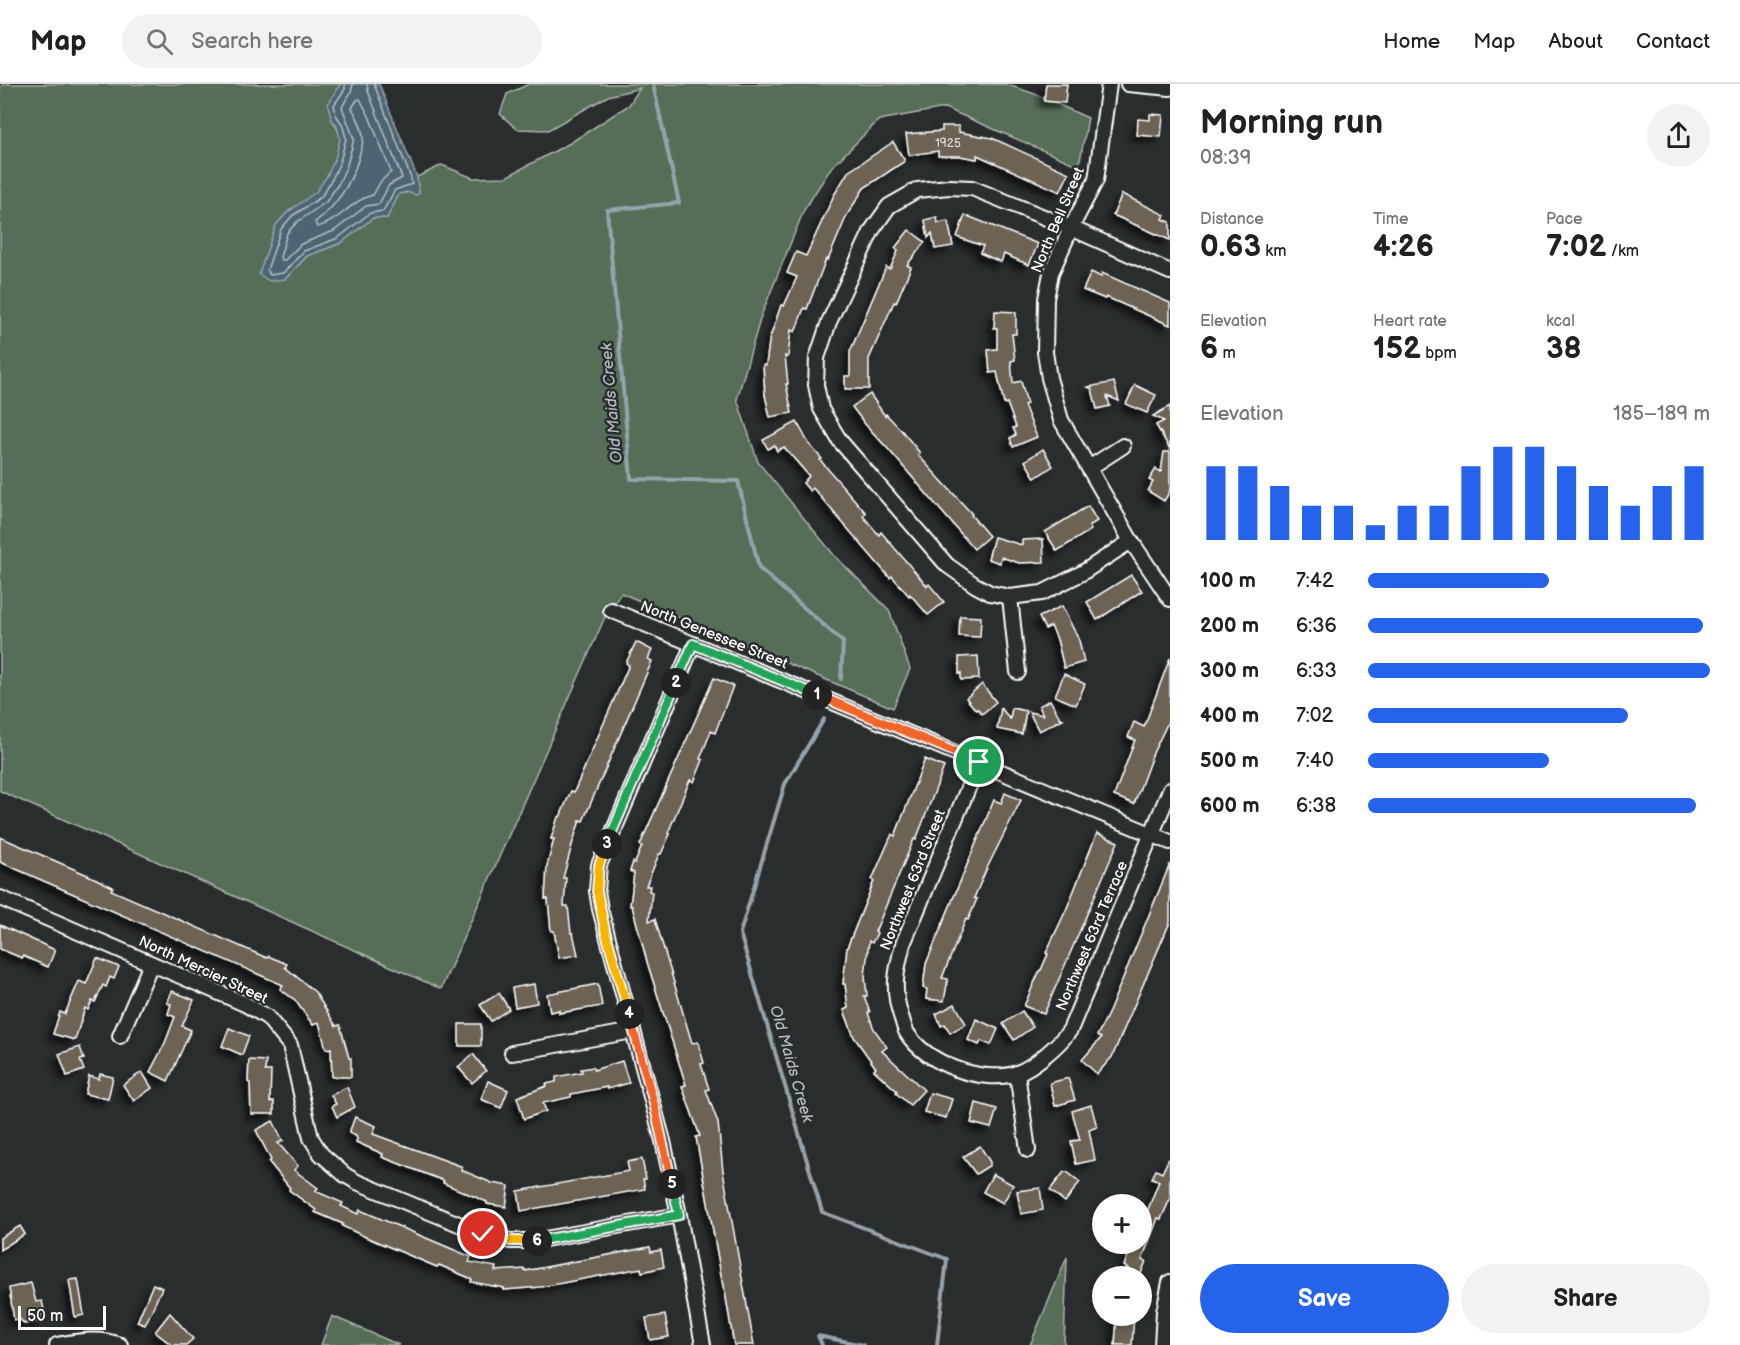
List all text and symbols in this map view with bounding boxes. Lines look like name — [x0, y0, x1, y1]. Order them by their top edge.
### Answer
search box — [122, 14, 542, 68]
text: Map — [30, 25, 86, 58]
icon: search — [143, 25, 176, 58]
text: Search here — [191, 28, 313, 55]
text: Home — [1383, 29, 1440, 54]
text: Map — [1473, 29, 1515, 54]
text: About — [1548, 29, 1603, 54]
text: Contact — [1636, 29, 1710, 54]
text: Morning run — [1200, 103, 1383, 143]
button: share — [1647, 104, 1710, 167]
house number: 1925 — [935, 136, 961, 151]
text: 08:39 — [1200, 146, 1251, 170]
street label: North Bell Street — [1027, 164, 1089, 276]
text: Distance — [1200, 210, 1264, 229]
text: Time — [1373, 210, 1408, 229]
text: Pace — [1546, 210, 1582, 229]
text: 0.63 — [1200, 229, 1261, 265]
text: 4:26 — [1373, 229, 1434, 265]
text: 7:02 — [1546, 229, 1606, 265]
text: km — [1261, 242, 1286, 261]
text: /km — [1606, 242, 1639, 261]
text: Elevation — [1200, 312, 1267, 331]
text: Heart rate — [1373, 312, 1447, 331]
text: kcal — [1546, 312, 1575, 331]
text: 6 — [1200, 331, 1218, 367]
text: 152 — [1373, 331, 1421, 367]
text: 38 — [1546, 331, 1582, 367]
water label: Old Maids Creek — [597, 341, 627, 464]
text: m — [1218, 344, 1236, 363]
text: bpm — [1421, 344, 1457, 363]
text: Elevation — [1200, 402, 1283, 426]
text: 185–189 m — [1613, 402, 1710, 426]
text: 100 m — [1200, 569, 1256, 593]
text: 7:42 — [1296, 569, 1334, 593]
street label: North Genessee Street — [637, 597, 791, 673]
text: 200 m — [1200, 614, 1259, 638]
text: 6:36 — [1296, 614, 1337, 638]
text: 300 m — [1200, 659, 1259, 683]
text: 6:33 — [1296, 659, 1337, 683]
pin: 2 — [661, 668, 691, 698]
text: 2 — [671, 673, 681, 692]
pin: 1 — [802, 680, 832, 710]
text: 1 — [814, 685, 820, 704]
text: 400 m — [1200, 704, 1259, 728]
text: 7:02 — [1296, 704, 1333, 728]
pin — [953, 736, 1004, 787]
icon: arrive — [962, 745, 995, 778]
text: 500 m — [1200, 749, 1259, 773]
text: 7:40 — [1296, 749, 1334, 773]
text: 600 m — [1200, 794, 1260, 818]
text: 6:38 — [1296, 794, 1336, 818]
street label: Northwest 63rd Street — [876, 806, 950, 953]
pin: 3 — [592, 829, 622, 859]
text: 3 — [602, 834, 612, 853]
street label: Northwest 63rd Terrace — [1052, 858, 1132, 1014]
street label: North Mercier Street — [136, 932, 271, 1008]
pin: 4 — [614, 999, 644, 1029]
water label: Old Maids Creek — [765, 1003, 817, 1126]
text: 4 — [624, 1004, 634, 1023]
pin: 5 — [657, 1169, 687, 1199]
text: 5 — [667, 1174, 677, 1193]
map controls — [1092, 1194, 1152, 1326]
button: + — [1092, 1194, 1152, 1254]
pin — [457, 1208, 508, 1259]
icon: check — [466, 1217, 499, 1250]
pin: 6 — [522, 1226, 552, 1256]
text: 6 — [532, 1231, 542, 1250]
button: Save — [1200, 1264, 1449, 1333]
button: Share — [1461, 1264, 1710, 1333]
button: − — [1092, 1266, 1152, 1326]
scale bar — [18, 1303, 106, 1330]
text: 50 m — [27, 1307, 63, 1326]

